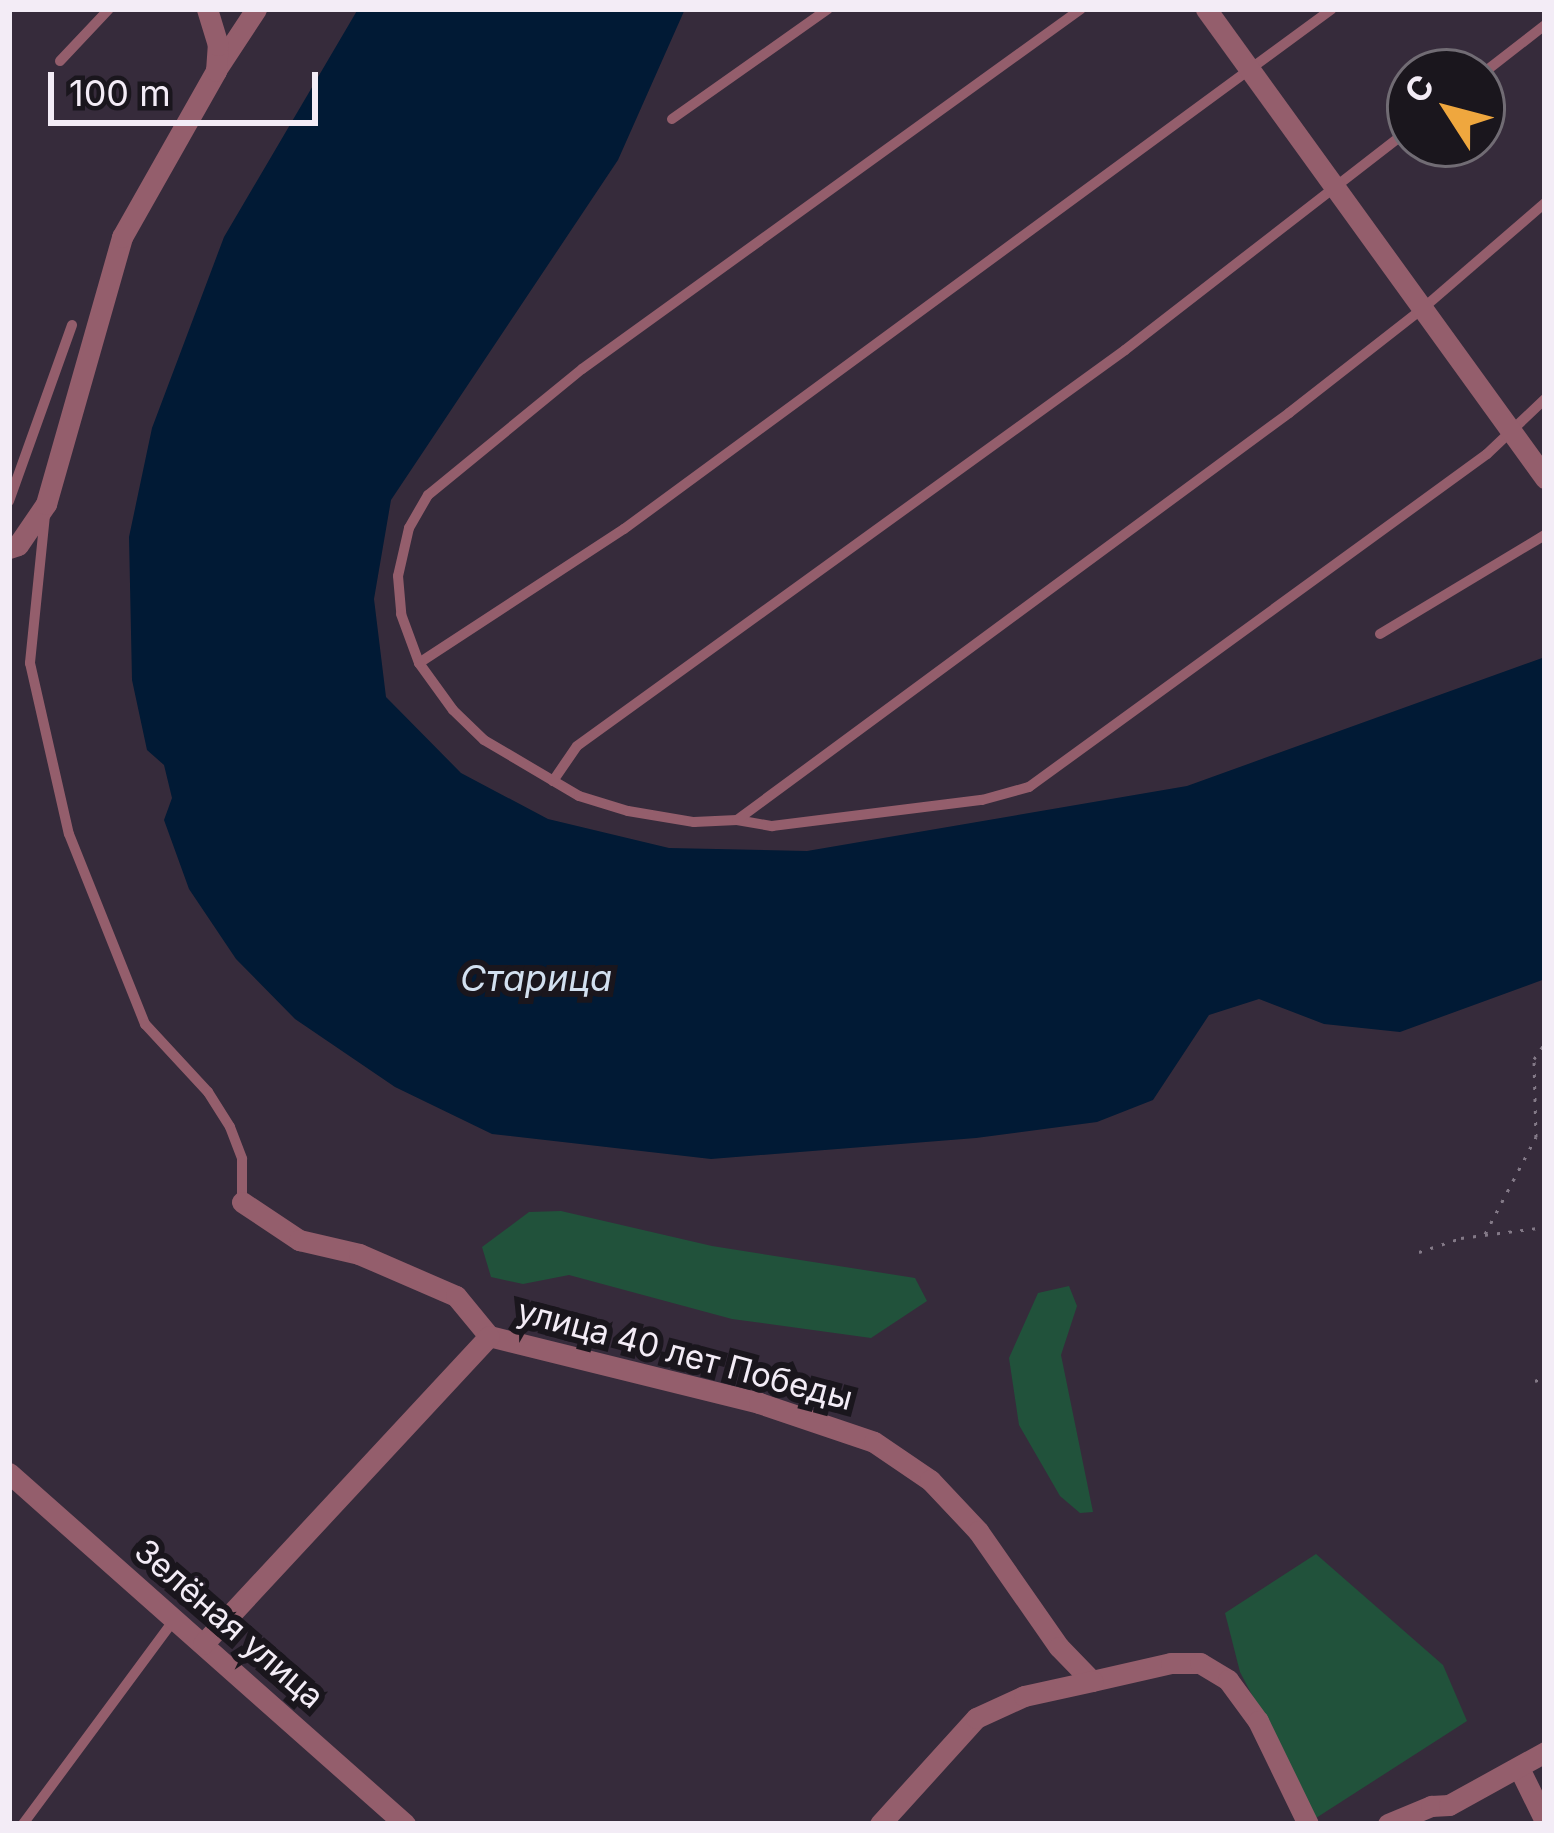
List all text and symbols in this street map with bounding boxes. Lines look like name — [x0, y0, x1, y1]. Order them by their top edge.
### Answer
scale bar — [54, 48, 324, 122]
north arrow — [1386, 48, 1506, 168]
text: С — [1396, 67, 1443, 110]
text: 100 m — [69, 71, 171, 115]
water label: Старица — [460, 957, 612, 1001]
street label: улица 40 лет Победы — [513, 1291, 857, 1419]
street label: Зелёная улица — [126, 1531, 332, 1717]

